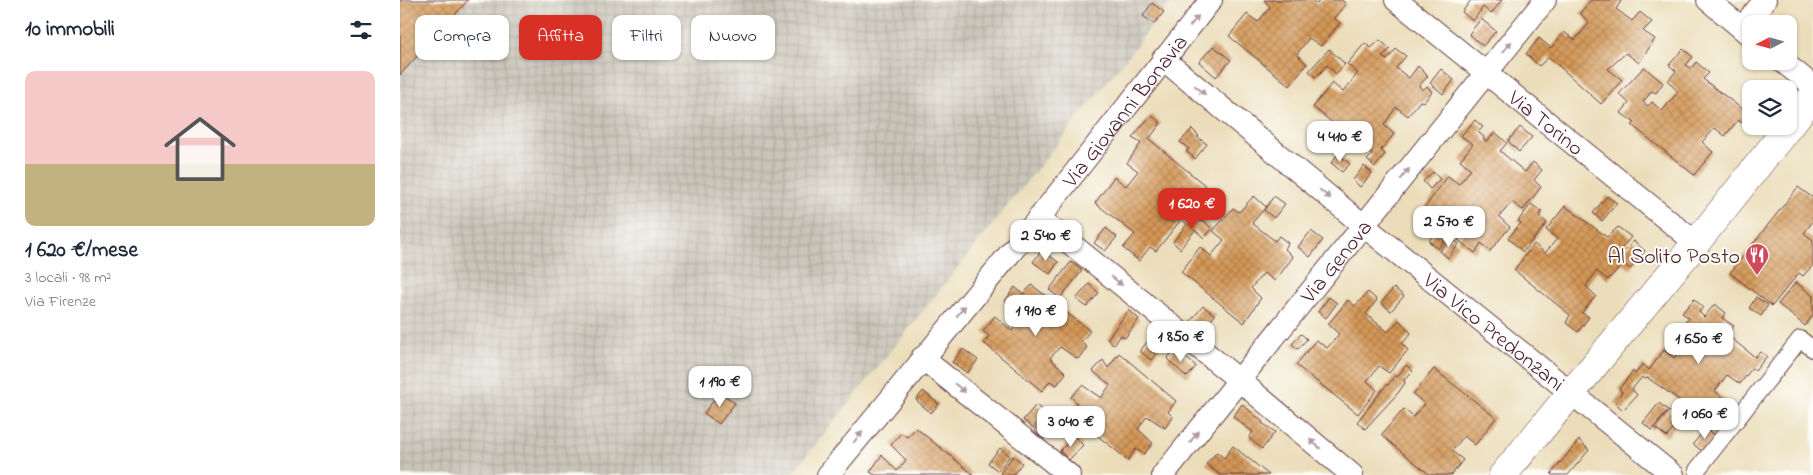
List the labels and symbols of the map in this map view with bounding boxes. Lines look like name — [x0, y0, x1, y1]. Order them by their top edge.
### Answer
one-way arrow — [1189, 14, 1200, 27]
north arrow — [1742, 15, 1798, 70]
street label: Via Giovanni Bonavia — [1055, 29, 1197, 196]
one-way arrow — [1502, 41, 1513, 54]
street label: Via Torino — [1499, 83, 1590, 165]
one-way arrow — [1194, 84, 1206, 96]
pin: 4 410 € — [1294, 120, 1386, 163]
one-way arrow — [1399, 167, 1410, 180]
pin: 1 620 € — [1146, 188, 1238, 230]
one-way arrow — [1319, 188, 1332, 199]
pin: 2 570 € — [1403, 206, 1495, 248]
street label: Via Genova — [1294, 214, 1381, 312]
pin: 2 540 € — [1000, 220, 1092, 262]
place label: Al Solito Posto — [1607, 242, 1740, 274]
restaurant icon: Al Solito Posto — [1744, 242, 1770, 276]
street label: Via Vico Predonzani — [1414, 266, 1570, 400]
one-way arrow — [1110, 276, 1123, 287]
pin: 1 910 € — [990, 294, 1082, 337]
one-way arrow — [956, 305, 967, 318]
pin: 1 850 € — [1135, 320, 1227, 363]
pin: 1 650 € — [1653, 322, 1745, 365]
pin: 1 190 € — [674, 366, 766, 408]
one-way arrow — [954, 383, 967, 394]
pin: 1 060 € — [1659, 398, 1751, 440]
pin: 3 040 € — [1025, 406, 1117, 448]
one-way arrow — [853, 431, 864, 444]
one-way arrow — [1188, 431, 1199, 444]
one-way arrow — [1309, 438, 1322, 449]

